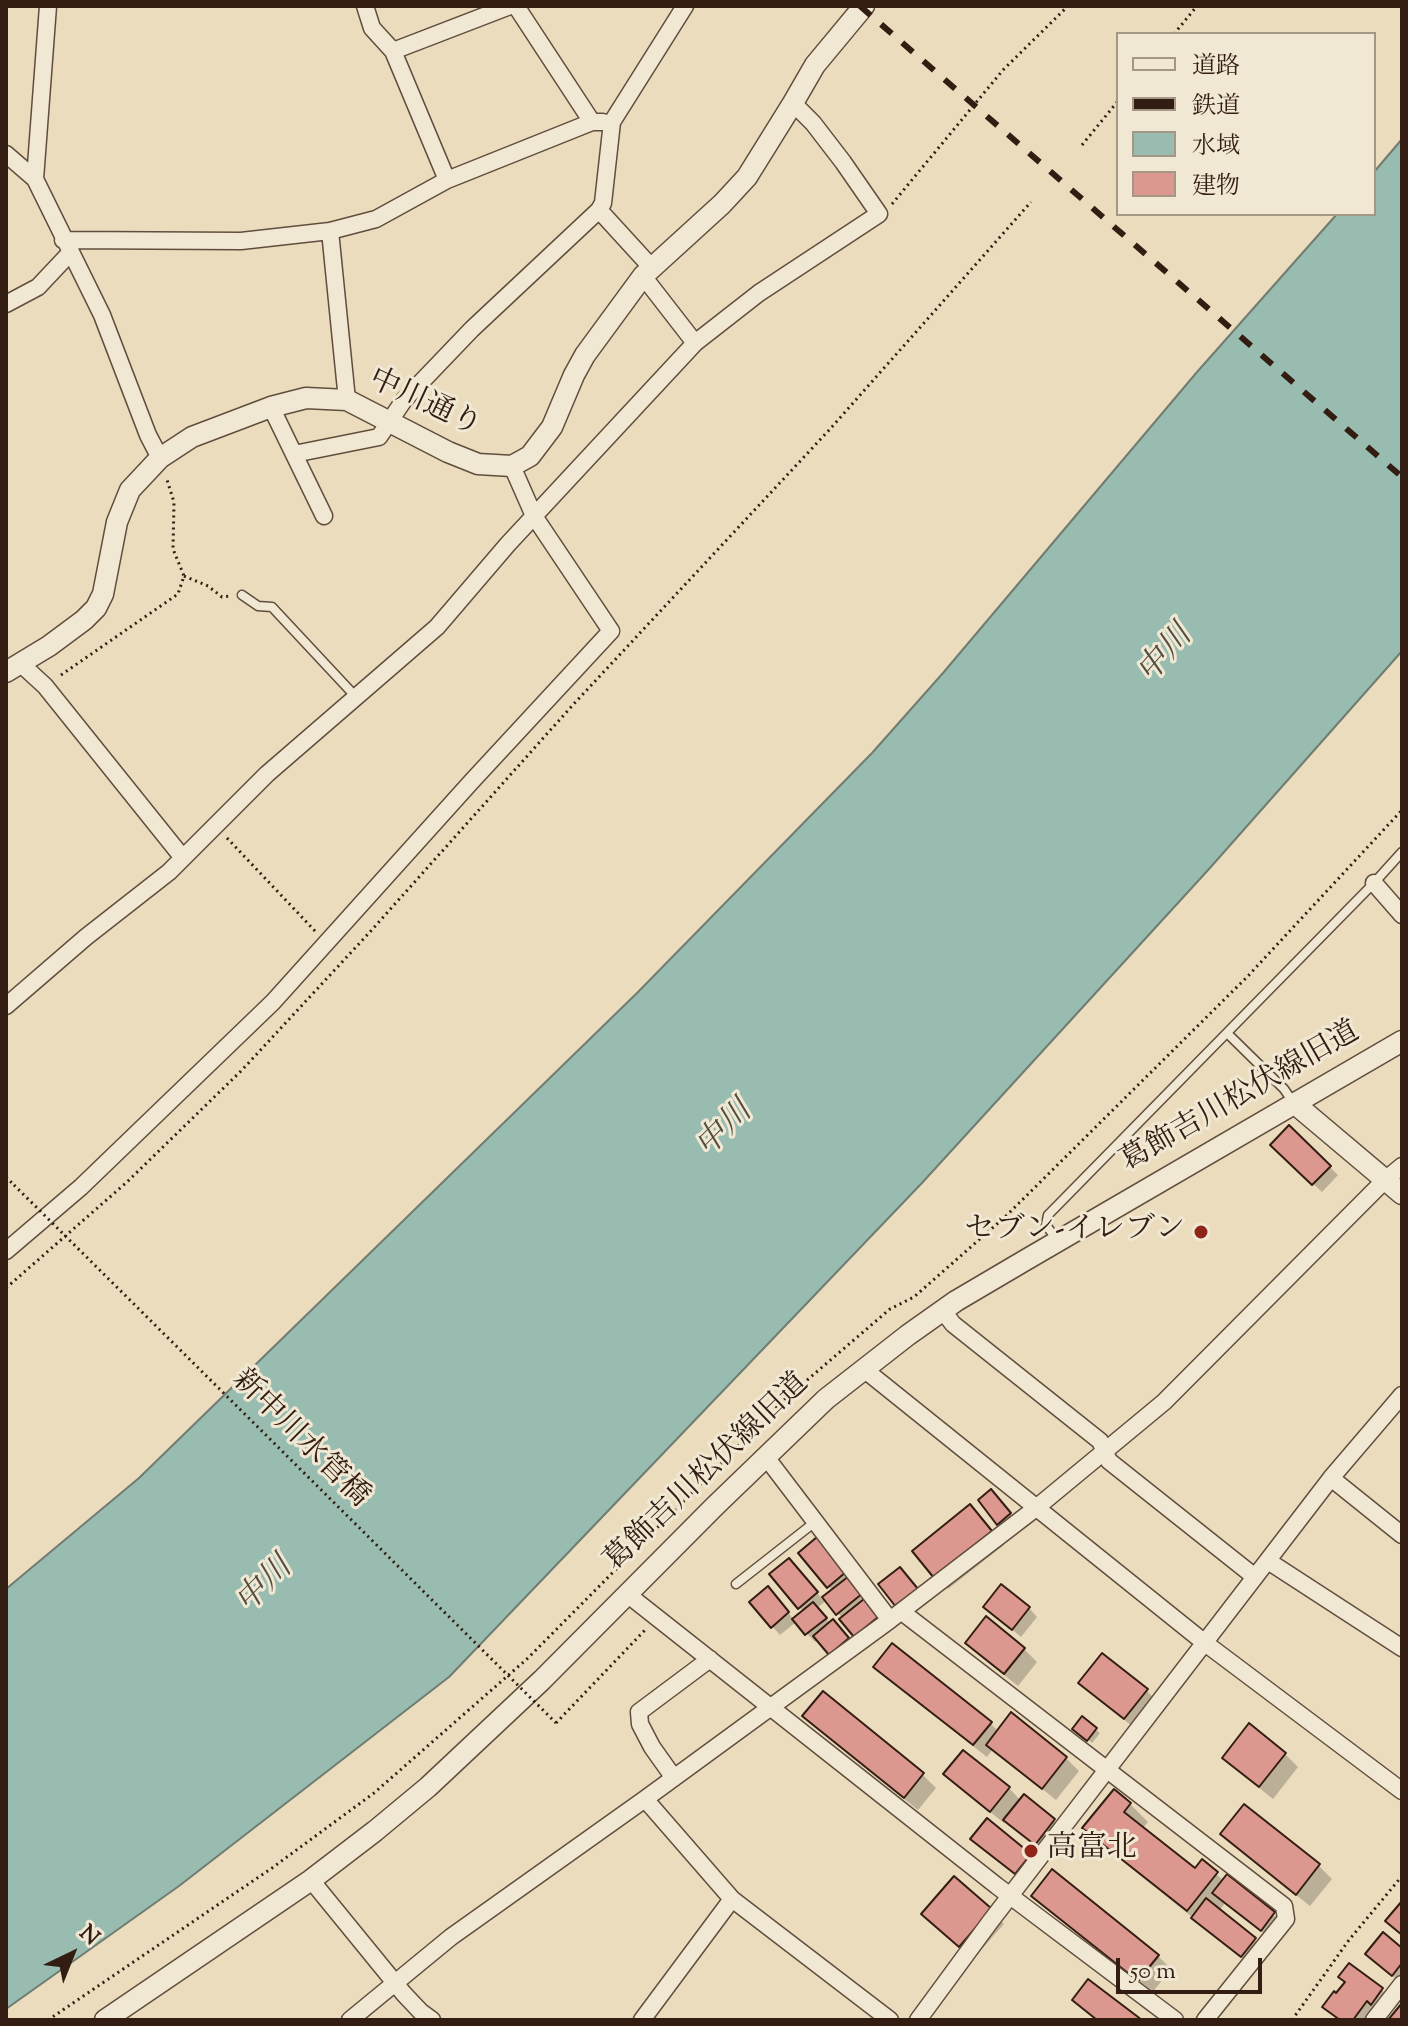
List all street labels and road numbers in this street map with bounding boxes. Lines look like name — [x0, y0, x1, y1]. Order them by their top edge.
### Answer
street label: 中川通り — [362, 363, 486, 447]
street label: 葛飾吉川松伏線旧道 — [1115, 1016, 1367, 1182]
street label: 新中川水管橋 — [223, 1364, 375, 1516]
street label: 葛飾吉川松伏線旧道 — [598, 1367, 818, 1581]

